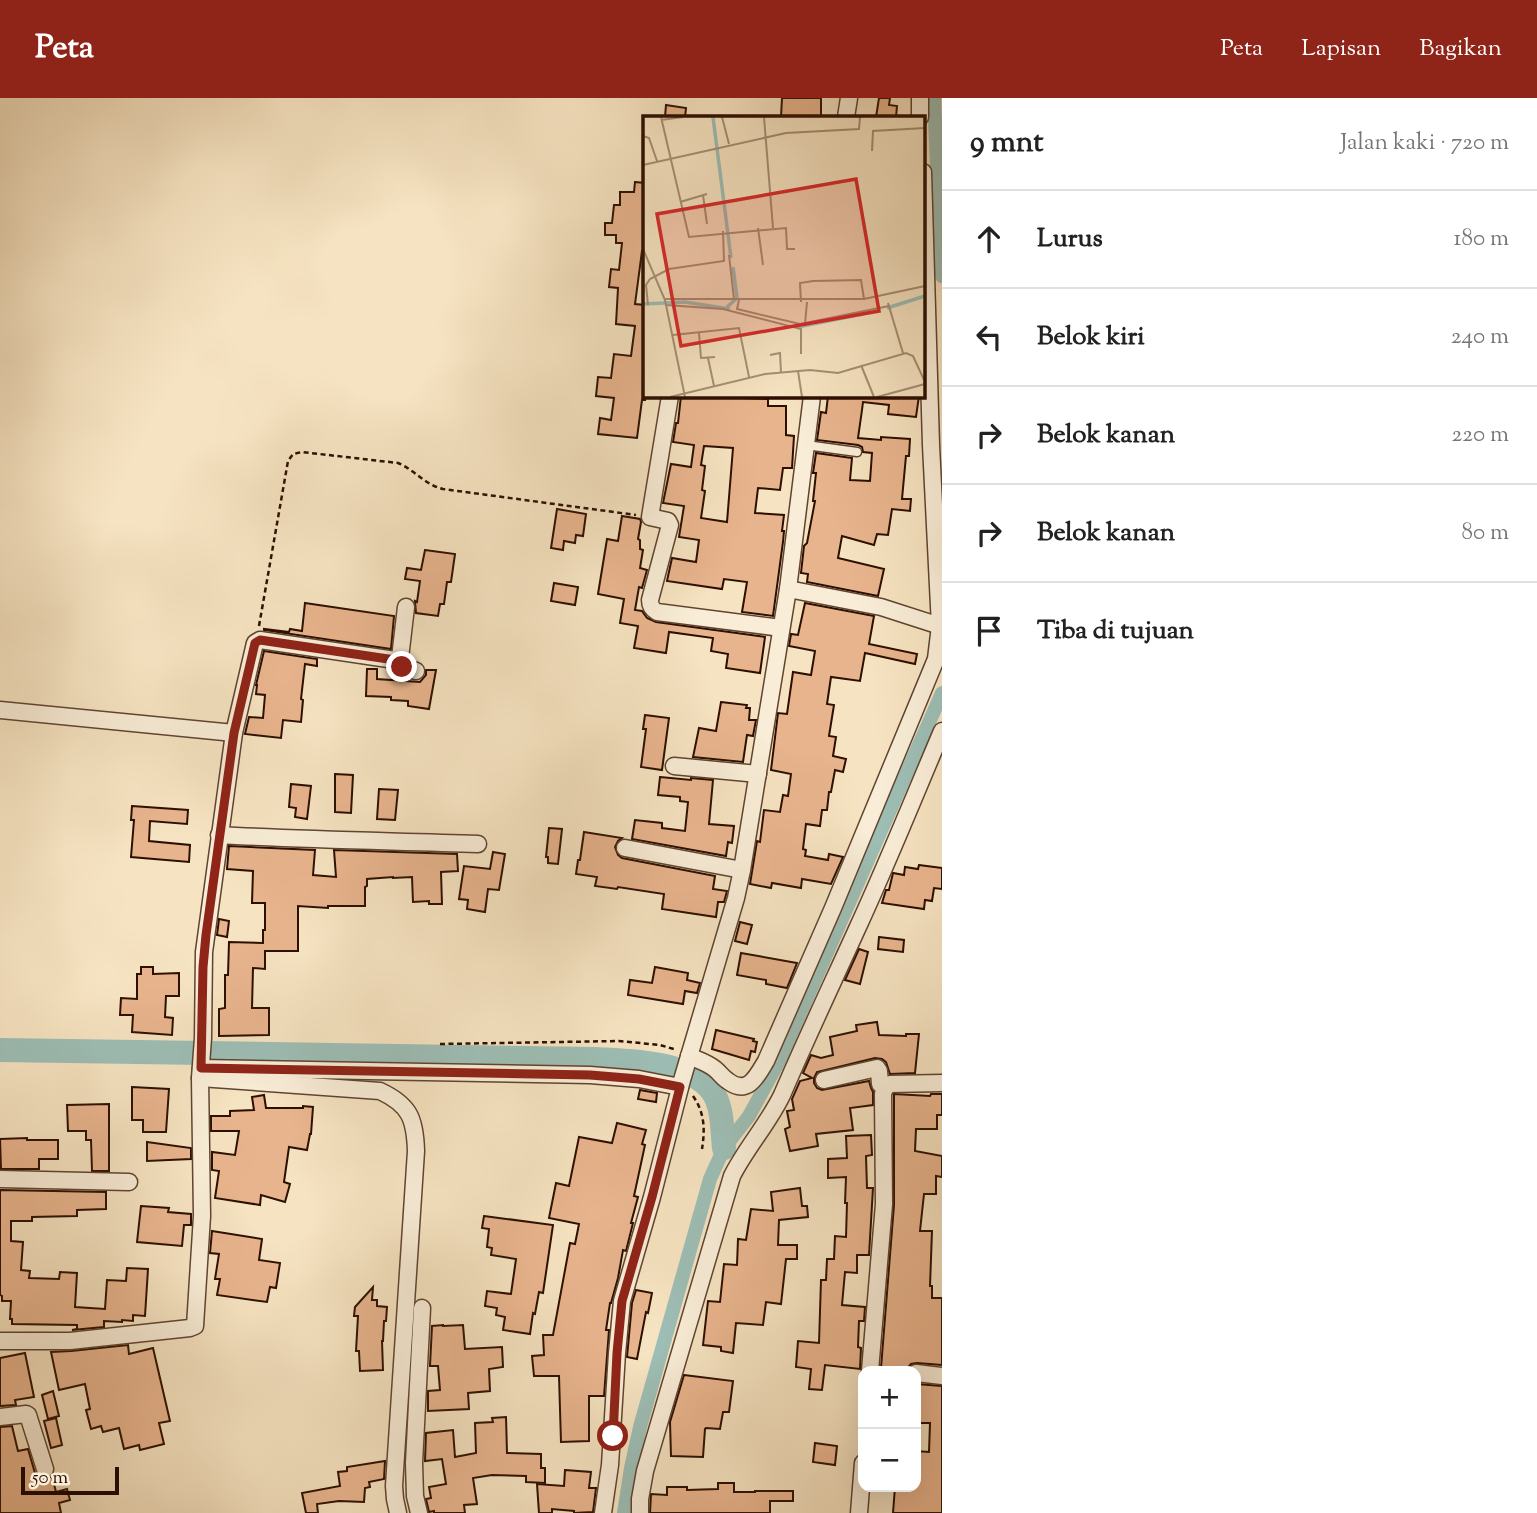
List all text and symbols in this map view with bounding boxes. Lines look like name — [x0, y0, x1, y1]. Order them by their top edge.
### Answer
text: Peta — [35, 25, 94, 73]
text: Peta — [1220, 32, 1263, 66]
text: Lapisan — [1301, 32, 1381, 66]
text: Bagikan — [1419, 32, 1502, 66]
inset map — [643, 116, 925, 397]
text: 9 mnt — [970, 122, 1043, 165]
text: Jalan kaki · 720 m — [1340, 127, 1509, 160]
icon: ahead — [970, 220, 1008, 258]
text: Lurus — [1037, 221, 1103, 258]
text: 180 m — [1454, 223, 1509, 256]
icon: left — [970, 318, 1008, 356]
text: Belok kiri — [1037, 319, 1145, 356]
text: 240 m — [1451, 321, 1509, 354]
icon: right — [970, 416, 1008, 454]
text: Belok kanan — [1037, 417, 1175, 454]
text: 220 m — [1451, 419, 1509, 452]
icon: right — [970, 514, 1008, 552]
text: Belok kanan — [1037, 515, 1175, 552]
text: 80 m — [1461, 517, 1509, 550]
icon: arrive — [970, 612, 1008, 650]
text: Tiba di tujuan — [1037, 613, 1194, 650]
route end — [386, 651, 417, 682]
map controls — [858, 1366, 921, 1492]
button: + — [858, 1366, 921, 1429]
route start — [597, 1420, 628, 1451]
button: − — [858, 1429, 921, 1492]
scale bar — [21, 1464, 119, 1496]
text: 50 m — [32, 1465, 68, 1492]

